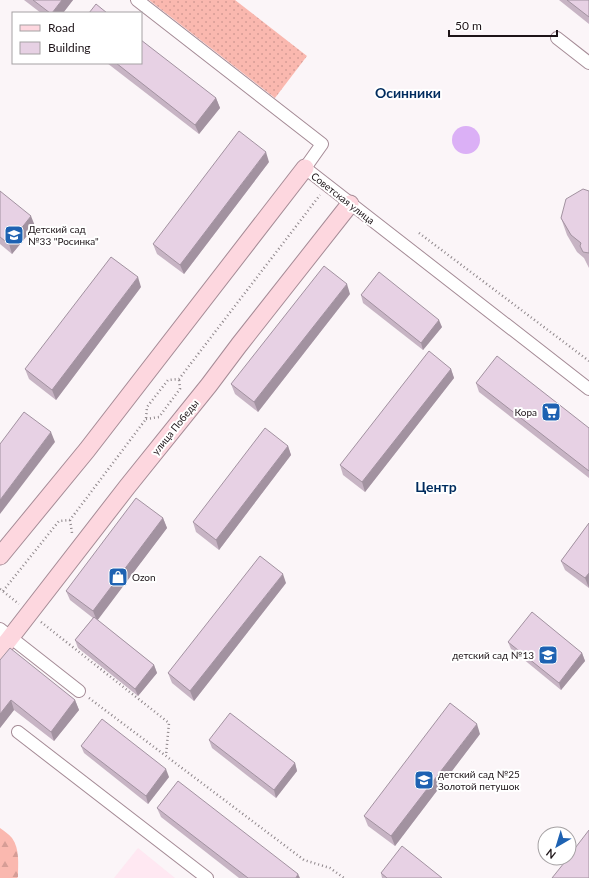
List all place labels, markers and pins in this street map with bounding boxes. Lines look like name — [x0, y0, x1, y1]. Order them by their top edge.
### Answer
place label: Детский сад №33 "Росинка" — [28, 223, 99, 247]
school or university icon: Детский сад №33 "Росинка" — [3, 224, 25, 246]
supermarket icon: Кора — [540, 401, 562, 423]
place label: Кора — [514, 406, 537, 418]
shop icon: Ozon — [107, 566, 129, 588]
place label: Ozon — [132, 571, 156, 583]
school or university icon: детский сад №13 — [537, 644, 559, 666]
place label: детский сад №13 — [452, 649, 534, 661]
place label: детский сад №25 Золотой петушок — [438, 768, 520, 792]
school or university icon: детский сад №25 Золотой петушок — [413, 769, 435, 791]

